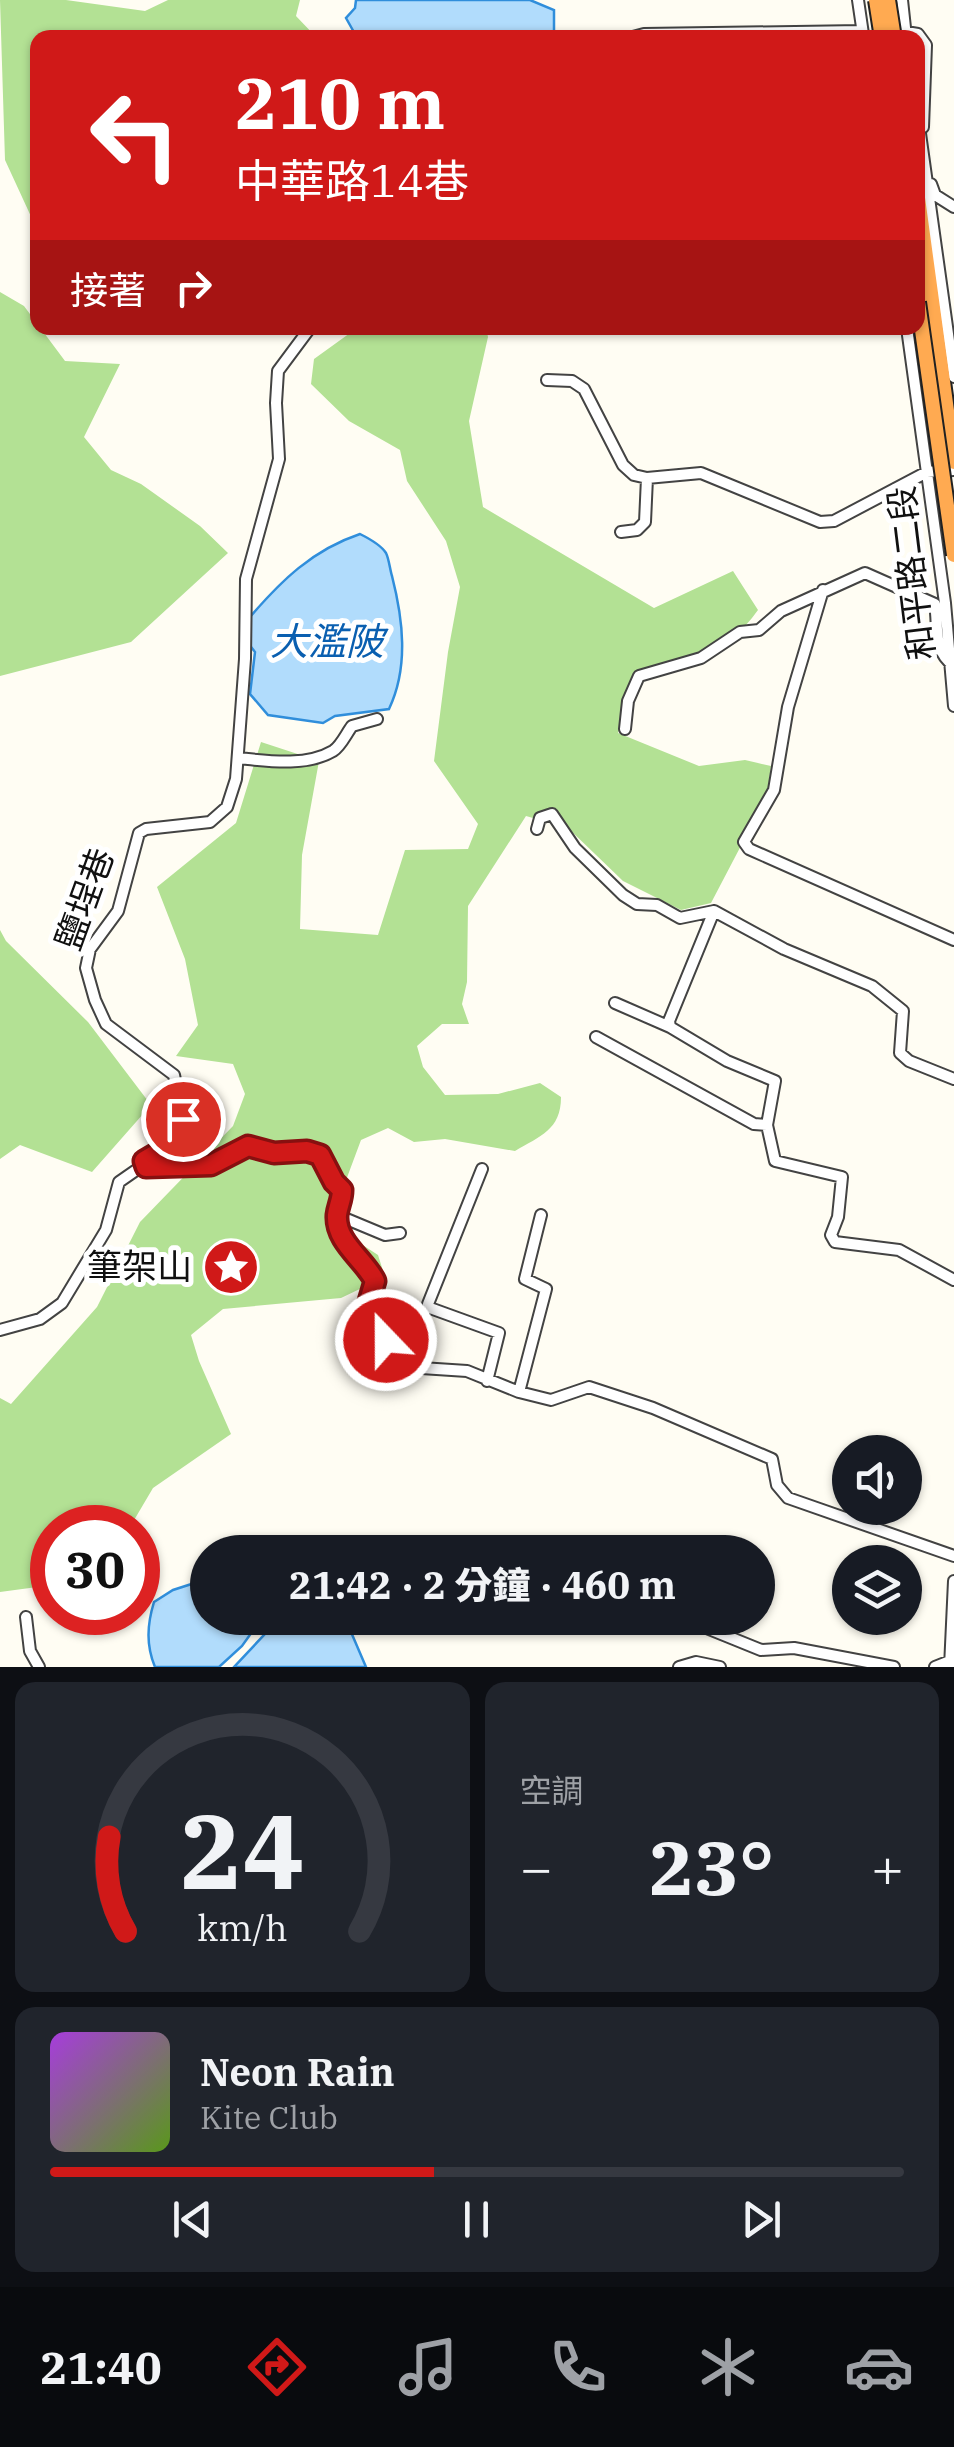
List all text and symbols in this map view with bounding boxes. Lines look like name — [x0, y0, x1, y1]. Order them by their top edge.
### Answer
text: 210 m — [235, 57, 445, 148]
icon: left — [70, 70, 200, 200]
text: 中華路14巷 — [235, 151, 469, 209]
icon: right — [166, 260, 221, 315]
text: 接著 — [70, 265, 146, 314]
street label: 和平路二段 — [878, 483, 945, 663]
water label: 大濫陂 — [270, 616, 389, 665]
street label: 鹽埕巷 — [44, 841, 124, 956]
pin — [141, 1077, 226, 1162]
icon: arrive — [156, 1092, 211, 1147]
place icon: 筆架山 — [201, 1237, 261, 1297]
place label: 筆架山 — [87, 1243, 192, 1289]
position arrow — [334, 1288, 438, 1392]
map controls — [832, 1435, 922, 1635]
button: sound — [832, 1435, 922, 1525]
speed limit sign: 30 — [30, 1505, 160, 1635]
button: layers — [832, 1545, 922, 1635]
text: 21:42 · 2 分鐘 · 460 m — [289, 1560, 676, 1609]
text: 空調 — [520, 1769, 584, 1811]
text: 24 — [180, 1782, 305, 1918]
text: 23° — [649, 1818, 774, 1916]
text: − — [520, 1832, 553, 1903]
text: + — [871, 1832, 904, 1903]
text: km/h — [197, 1904, 287, 1951]
text: Neon Rain — [200, 2047, 395, 2096]
text: Kite Club — [200, 2096, 338, 2138]
icon: previous — [165, 2192, 220, 2247]
icon: pause — [449, 2192, 504, 2247]
icon: next — [734, 2192, 789, 2247]
icon: directions — [242, 2332, 312, 2402]
icon: music — [393, 2332, 463, 2402]
icon: phone — [543, 2332, 613, 2402]
icon: climate — [693, 2332, 763, 2402]
icon: car — [844, 2332, 914, 2402]
text: 21:40 — [40, 2338, 162, 2396]

